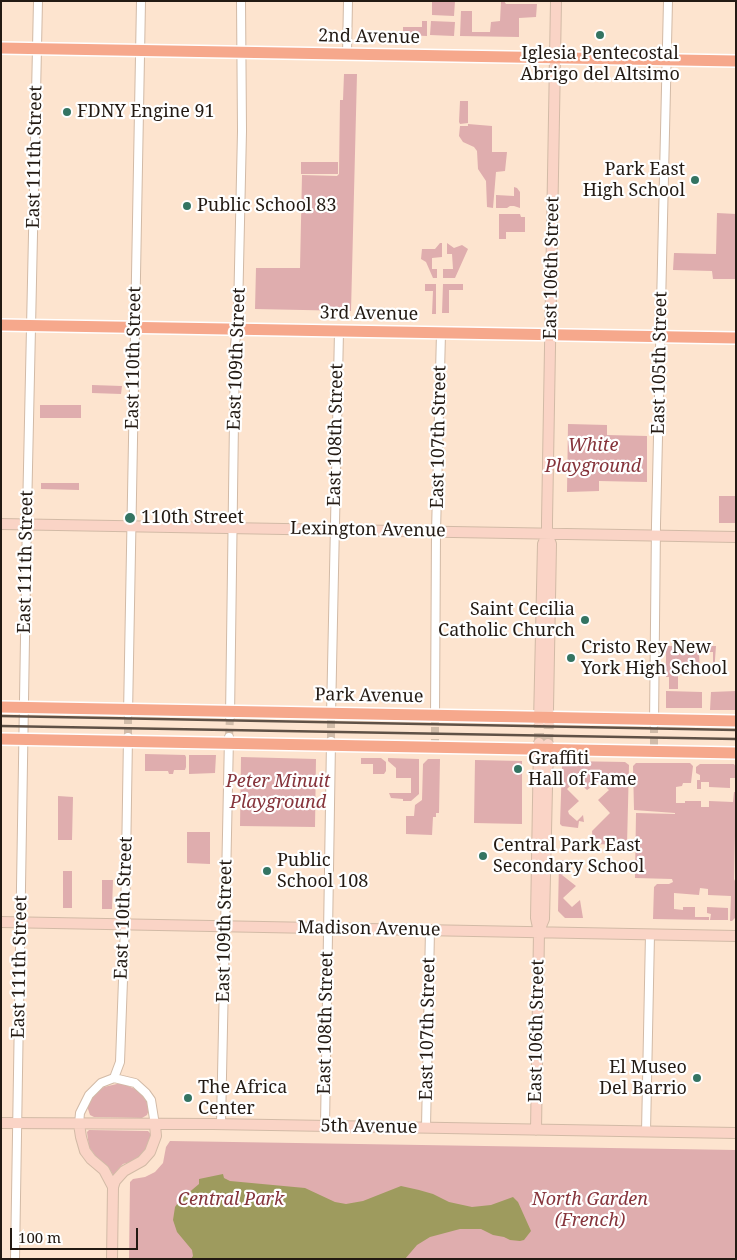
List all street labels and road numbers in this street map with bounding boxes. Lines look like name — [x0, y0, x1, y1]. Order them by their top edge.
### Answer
street label: 2nd Avenue — [318, 25, 420, 49]
street label: East 111th Street — [23, 85, 47, 229]
street label: East 106th Street — [540, 196, 564, 340]
street label: East 110th Street — [122, 286, 146, 430]
street label: East 109th Street — [224, 287, 250, 431]
street label: East 105th Street — [648, 291, 672, 435]
street label: 3rd Avenue — [320, 302, 418, 326]
street label: East 108th Street — [324, 363, 348, 507]
street label: East 107th Street — [427, 365, 451, 509]
street label: East 111th Street — [14, 490, 38, 634]
street label: Lexington Avenue — [290, 518, 446, 542]
street label: Park Avenue — [314, 684, 424, 708]
street label: East 110th Street — [111, 836, 137, 980]
street label: East 109th Street — [213, 859, 237, 1003]
street label: East 111th Street — [8, 895, 32, 1039]
street label: Madison Avenue — [297, 917, 441, 941]
street label: East 108th Street — [314, 951, 338, 1095]
street label: East 107th Street — [416, 957, 440, 1101]
street label: East 106th Street — [525, 959, 549, 1103]
street label: 5th Avenue — [320, 1115, 418, 1139]

